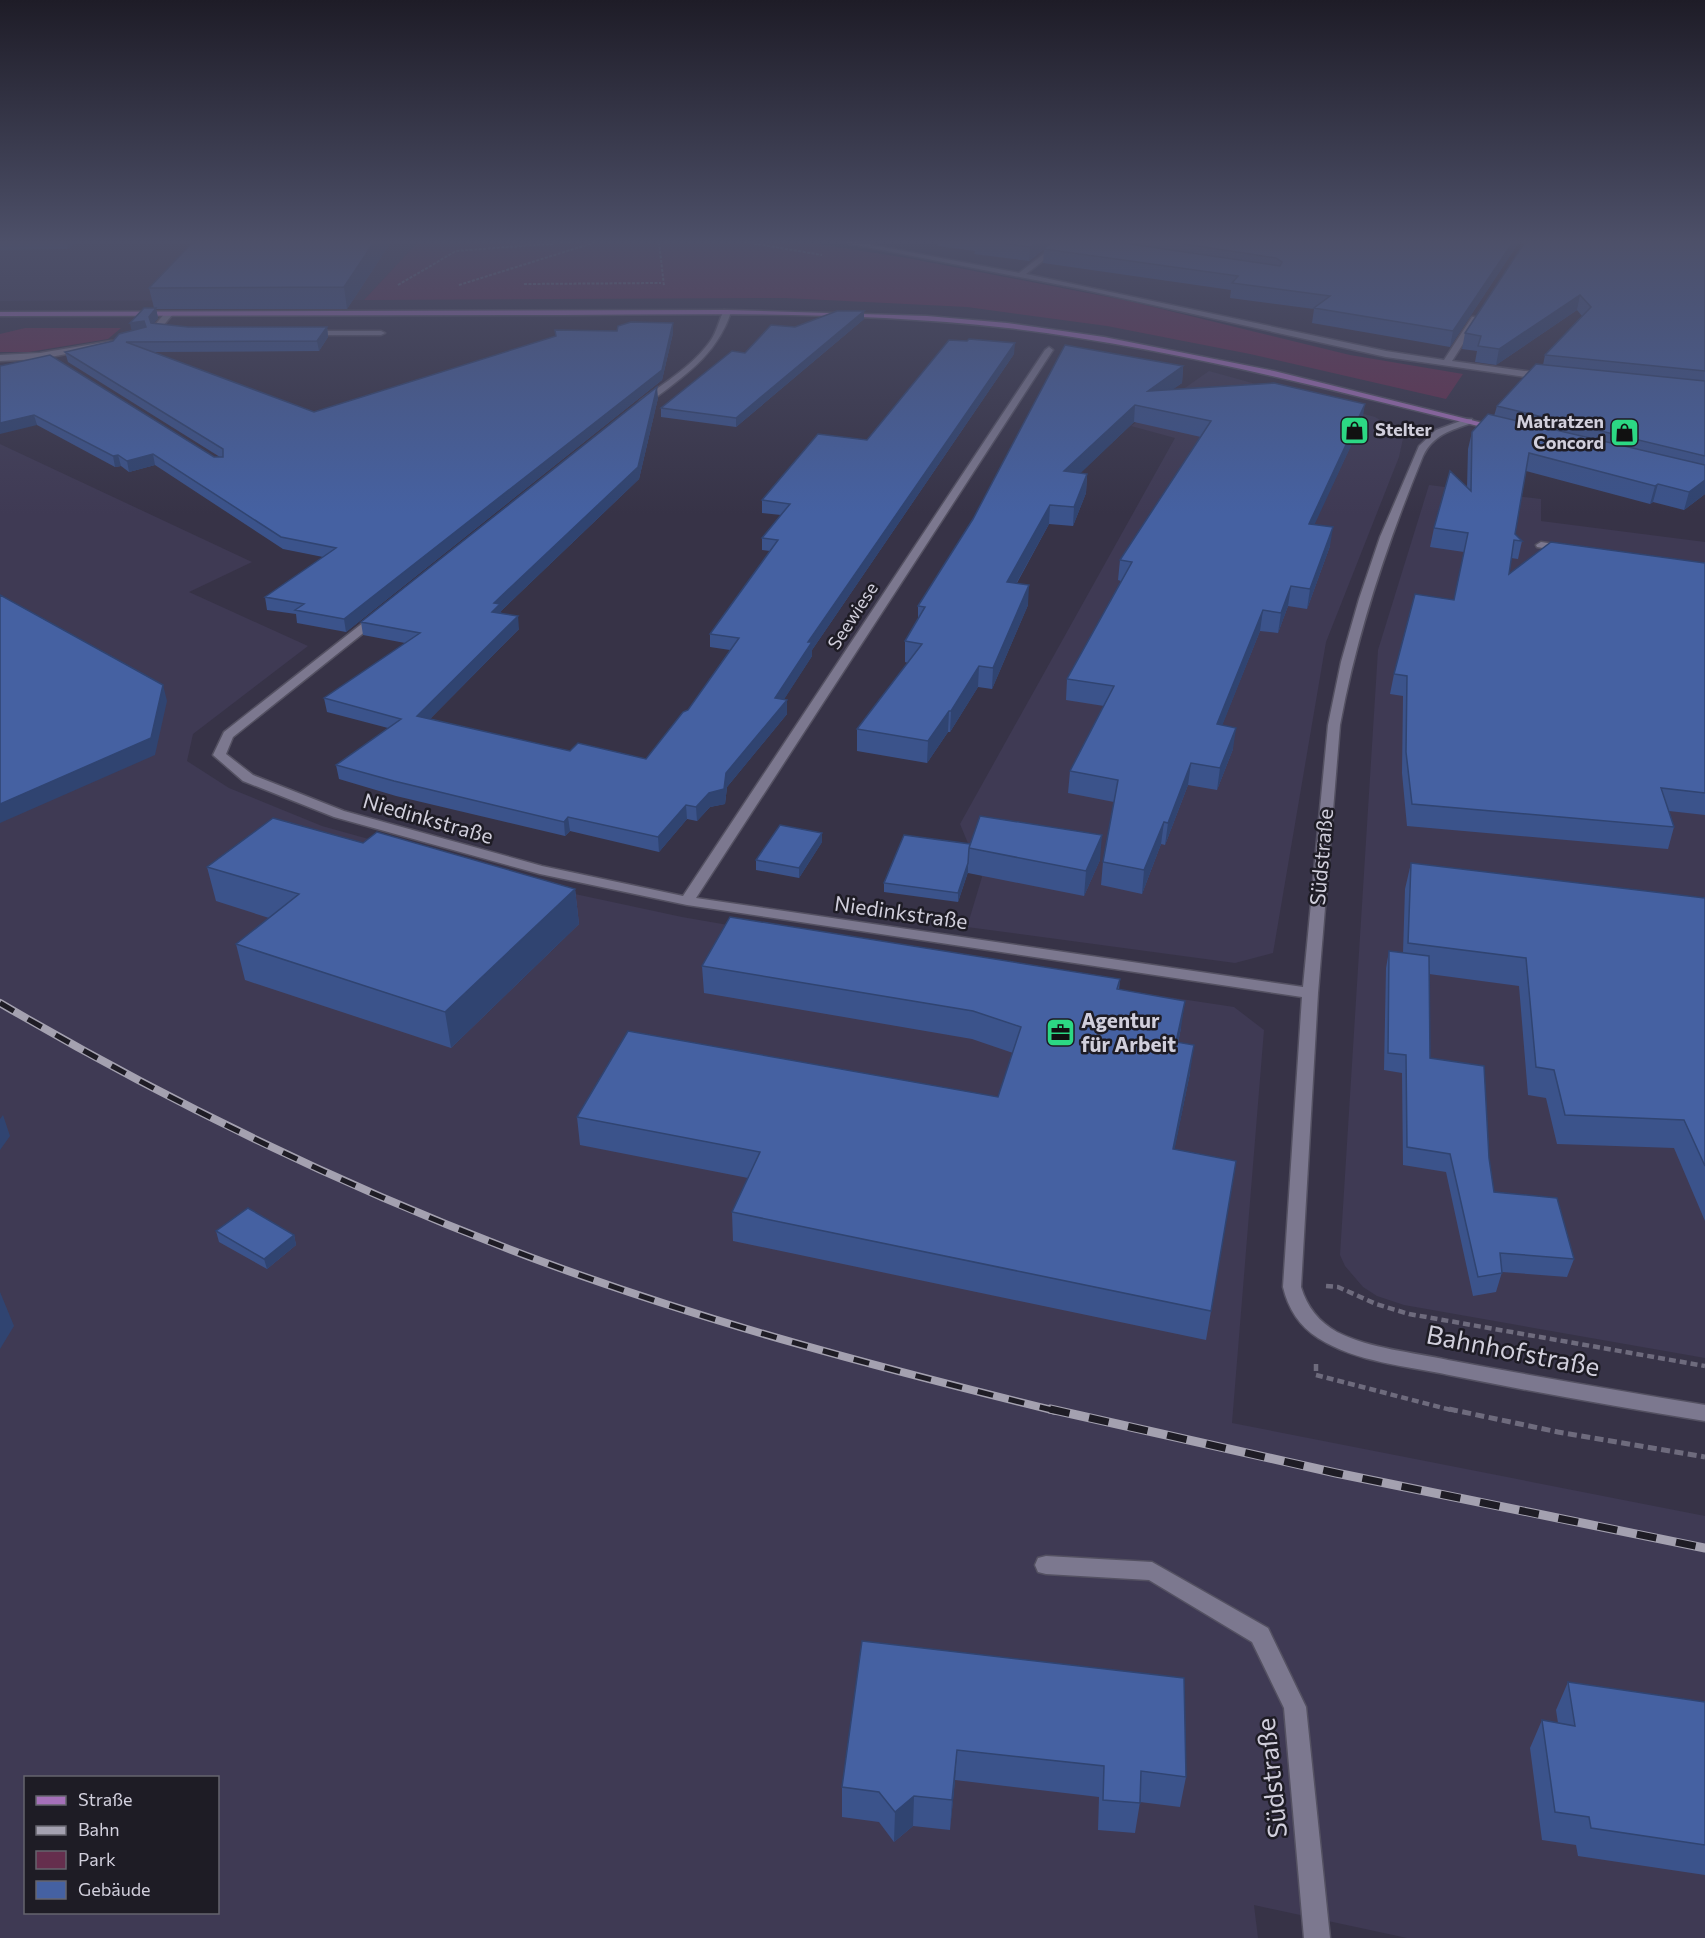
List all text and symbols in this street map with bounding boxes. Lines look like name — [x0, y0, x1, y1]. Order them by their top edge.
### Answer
place label: Matratzen Concord — [1516, 410, 1604, 453]
shop icon: Stelter — [1338, 414, 1370, 446]
shop icon: Matratzen Concord — [1609, 416, 1641, 448]
place label: Stelter — [1375, 418, 1433, 440]
street label: Seewiese — [822, 578, 882, 653]
street label: Niedinkstraße — [360, 787, 496, 848]
street label: Südstraße — [1304, 807, 1337, 906]
street label: Niedinkstraße — [833, 890, 969, 933]
place label: Agentur für Arbeit — [1081, 1007, 1176, 1056]
office icon: Agentur für Arbeit — [1044, 1017, 1076, 1049]
street label: Bahnhofstraße — [1424, 1318, 1603, 1382]
street label: Südstraße — [1249, 1717, 1292, 1840]
legend — [24, 1776, 219, 1914]
text: Straße — [78, 1788, 133, 1810]
text: Bahn — [78, 1818, 120, 1840]
text: Park — [78, 1848, 116, 1870]
text: Gebäude — [78, 1878, 151, 1900]

